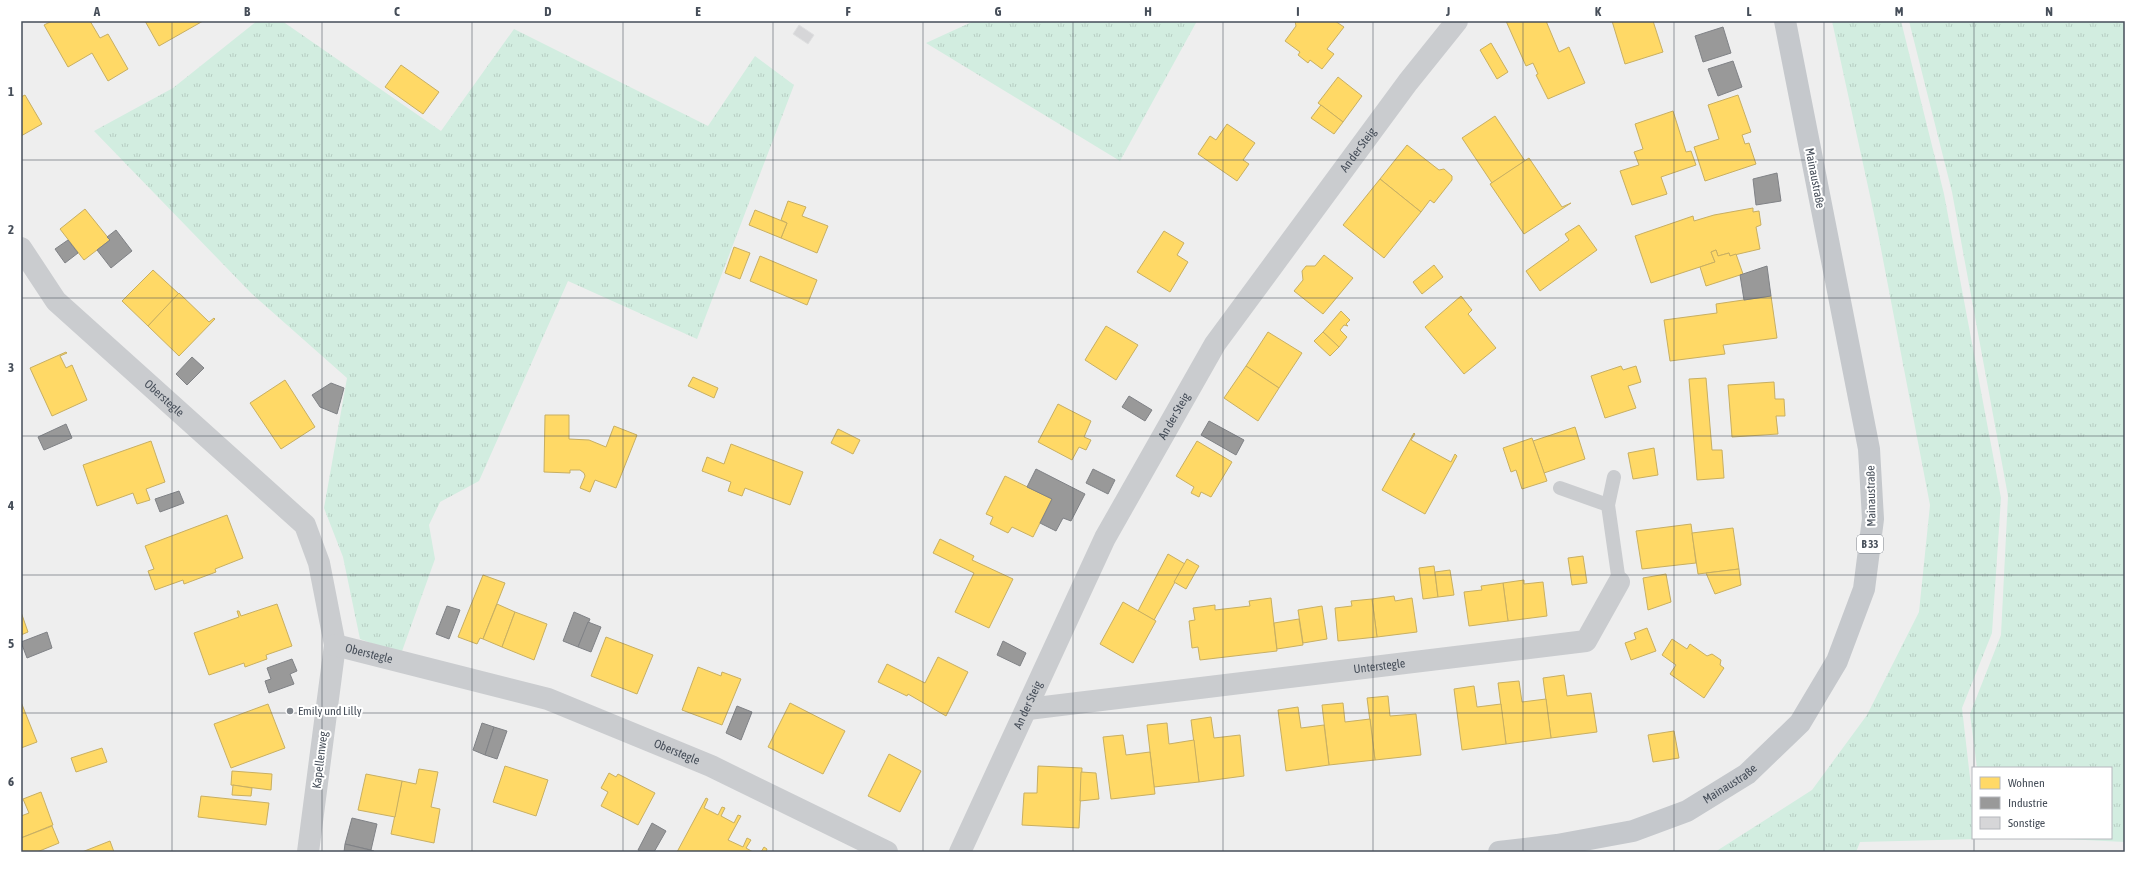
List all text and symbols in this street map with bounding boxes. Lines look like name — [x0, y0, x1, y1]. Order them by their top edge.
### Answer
text: A — [93, 4, 101, 19]
text: B — [244, 4, 251, 19]
text: C — [394, 4, 400, 19]
text: D — [544, 4, 552, 19]
text: E — [695, 4, 701, 19]
text: F — [845, 4, 851, 19]
text: G — [995, 4, 1002, 19]
text: H — [1144, 4, 1152, 19]
text: I — [1296, 4, 1300, 19]
text: J — [1445, 4, 1450, 19]
text: K — [1595, 4, 1602, 19]
text: L — [1746, 4, 1752, 19]
text: M — [1895, 4, 1904, 19]
text: N — [2045, 4, 2053, 19]
text: 1 — [8, 84, 14, 99]
street label: An der Steig — [1337, 124, 1379, 175]
street label: Mainaustraße — [1802, 147, 1828, 209]
text: 2 — [8, 222, 14, 237]
text: 3 — [8, 360, 14, 375]
street label: Oberstegle — [141, 377, 187, 420]
street label: An der Steig — [1155, 390, 1193, 442]
street label: Mainaustraße — [1863, 465, 1879, 527]
text: 4 — [7, 498, 14, 513]
road number: B 33 — [1857, 535, 1883, 553]
text: 5 — [8, 636, 14, 651]
street label: Oberstegle — [344, 641, 394, 666]
street label: Unterstegle — [1353, 656, 1406, 676]
street label: An der Steig — [1011, 678, 1045, 731]
place label: Emily und Lilly — [298, 704, 362, 718]
marker: Emily und Lilly — [285, 706, 295, 716]
street label: Kapellenweg — [310, 730, 331, 789]
street label: Oberstegle — [652, 736, 702, 768]
street label: Mainaustraße — [1700, 761, 1760, 806]
legend — [1972, 767, 2112, 839]
text: 6 — [8, 774, 14, 789]
text: Wohnen — [2008, 776, 2045, 790]
text: Industrie — [2008, 796, 2048, 810]
text: Sonstige — [2008, 816, 2045, 830]

